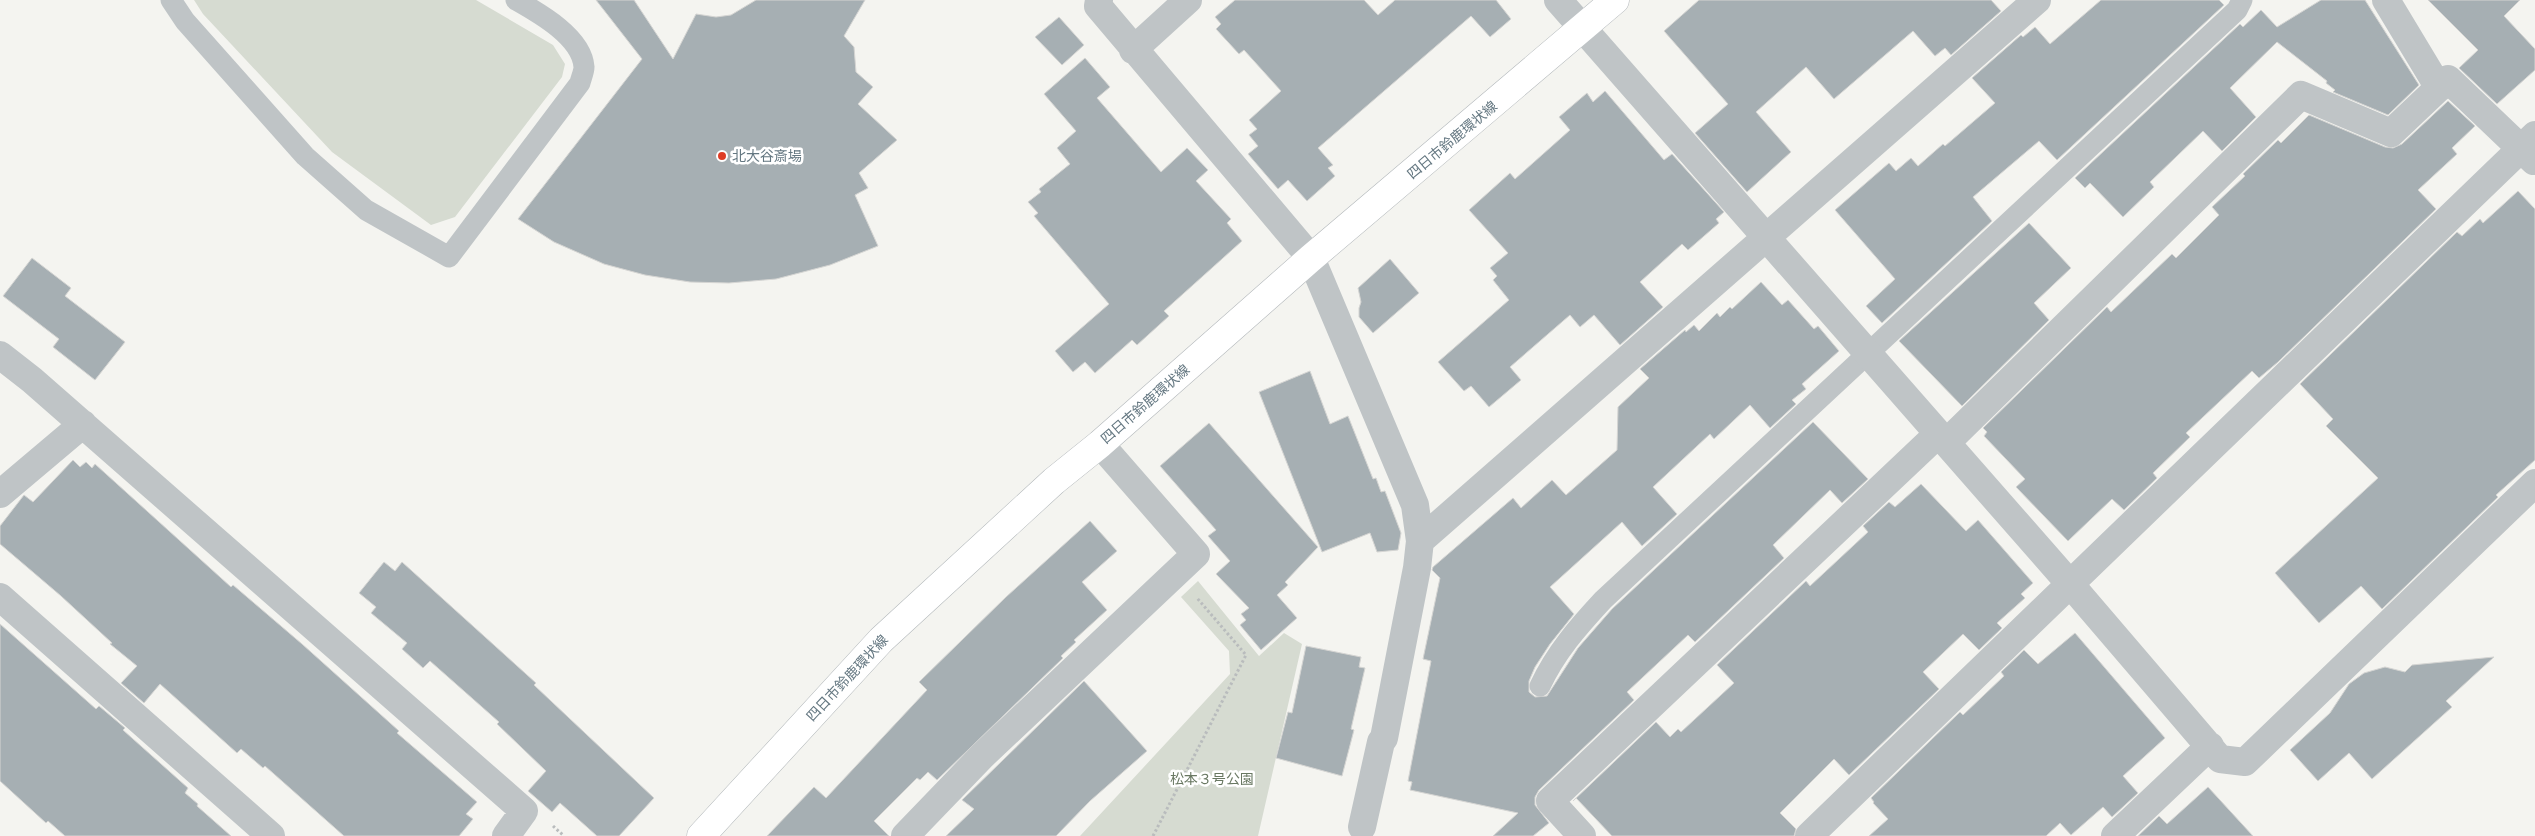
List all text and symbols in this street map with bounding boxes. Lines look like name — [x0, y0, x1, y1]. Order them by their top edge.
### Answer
street label: 四日市鈴鹿環状線 — [1403, 96, 1501, 183]
place label: 北大谷斎場 — [732, 146, 802, 165]
marker: 北大谷斎場 — [716, 150, 728, 162]
street label: 四日市鈴鹿環状線 — [1096, 360, 1193, 448]
street label: 四日市鈴鹿環状線 — [801, 630, 892, 725]
park label: 松本３号公園 — [1170, 769, 1254, 788]

